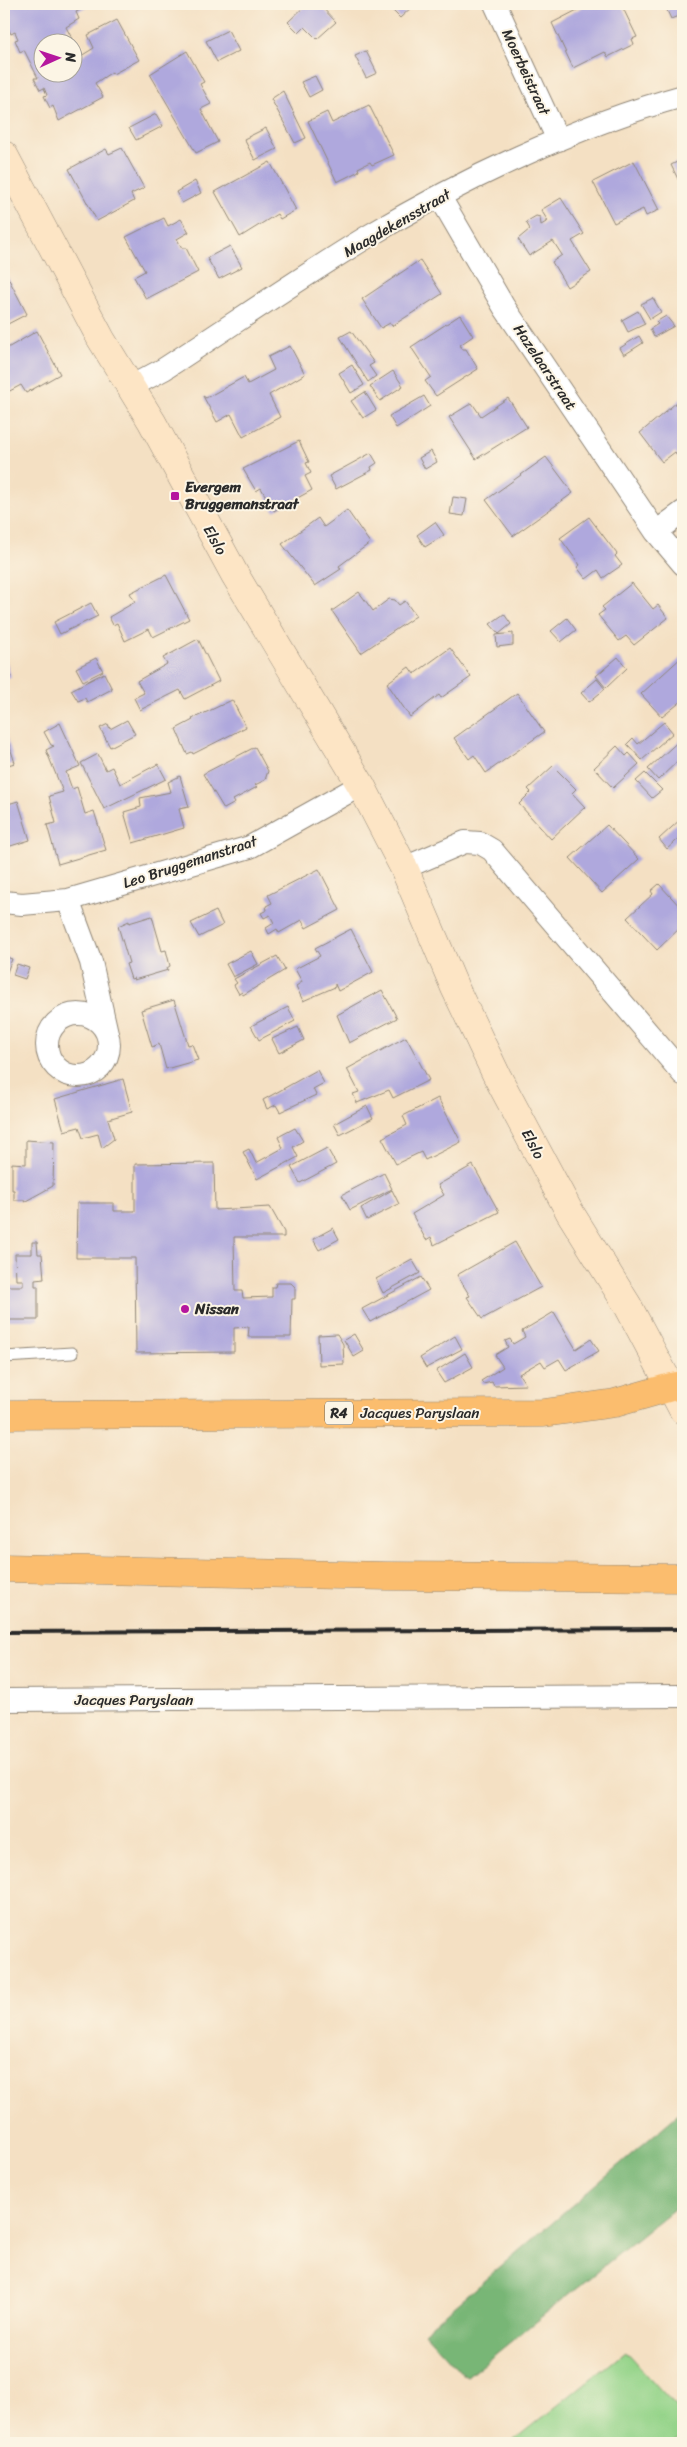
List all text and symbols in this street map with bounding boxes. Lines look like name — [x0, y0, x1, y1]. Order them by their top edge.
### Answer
street label: Moerbeistraat — [495, 24, 558, 121]
north arrow — [32, 32, 82, 82]
text: N — [58, 51, 83, 63]
street label: Maagdekensstraat — [338, 181, 457, 264]
street label: Hazelaarstraat — [506, 318, 584, 416]
place label: Evergem Bruggemanstraat — [185, 474, 300, 517]
marker: Evergem Bruggemanstraat — [169, 490, 181, 502]
street label: Elslo — [196, 520, 234, 560]
street label: Leo Bruggemanstraat — [119, 828, 261, 896]
street label: Elslo — [514, 1124, 552, 1164]
place label: Nissan — [194, 1296, 240, 1322]
marker: Nissan — [179, 1303, 191, 1315]
street label: Jacques Paryslaan — [360, 1400, 479, 1426]
road number: R4 — [325, 1402, 353, 1425]
street label: Jacques Paryslaan — [74, 1687, 193, 1713]

